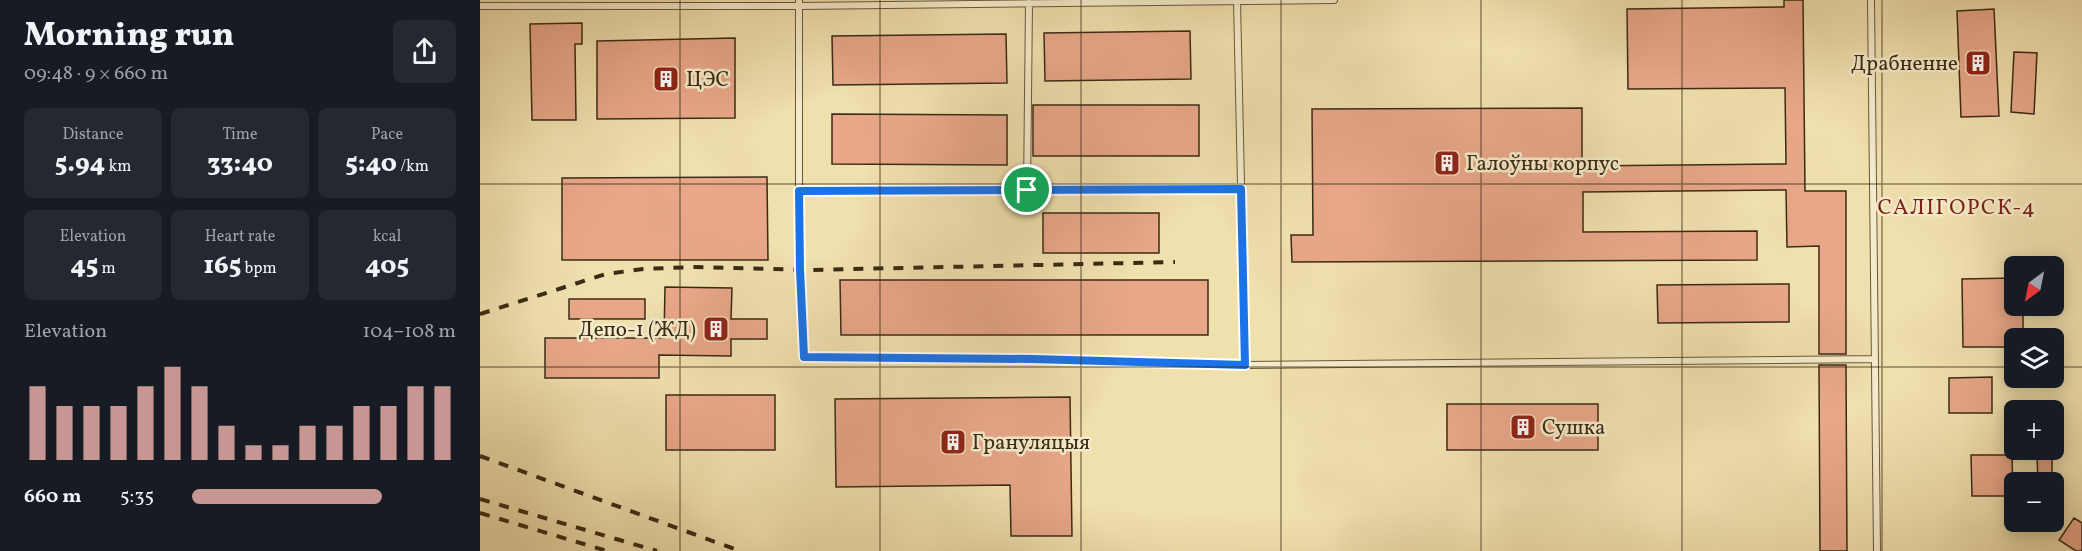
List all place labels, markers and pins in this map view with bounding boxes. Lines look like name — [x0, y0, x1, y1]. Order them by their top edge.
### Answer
building icon: Драбненне — [1963, 48, 1993, 78]
place label: Драбненне — [1851, 50, 1958, 79]
building icon: ЦЭС — [651, 64, 681, 94]
place label: ЦЭС — [686, 66, 729, 95]
building icon: Галоўны корпус — [1432, 148, 1462, 178]
place label: Галоўны корпус — [1466, 150, 1619, 179]
pin — [1001, 164, 1052, 215]
building icon: Депо-1 (ЖД) — [701, 314, 731, 344]
place label: Депо-1 (ЖД) — [578, 316, 696, 345]
building icon: Сушка — [1508, 412, 1538, 442]
place label: Сушка — [1542, 414, 1605, 443]
building icon: Грануляцыя — [938, 427, 968, 457]
place label: Грануляцыя — [972, 429, 1090, 458]

